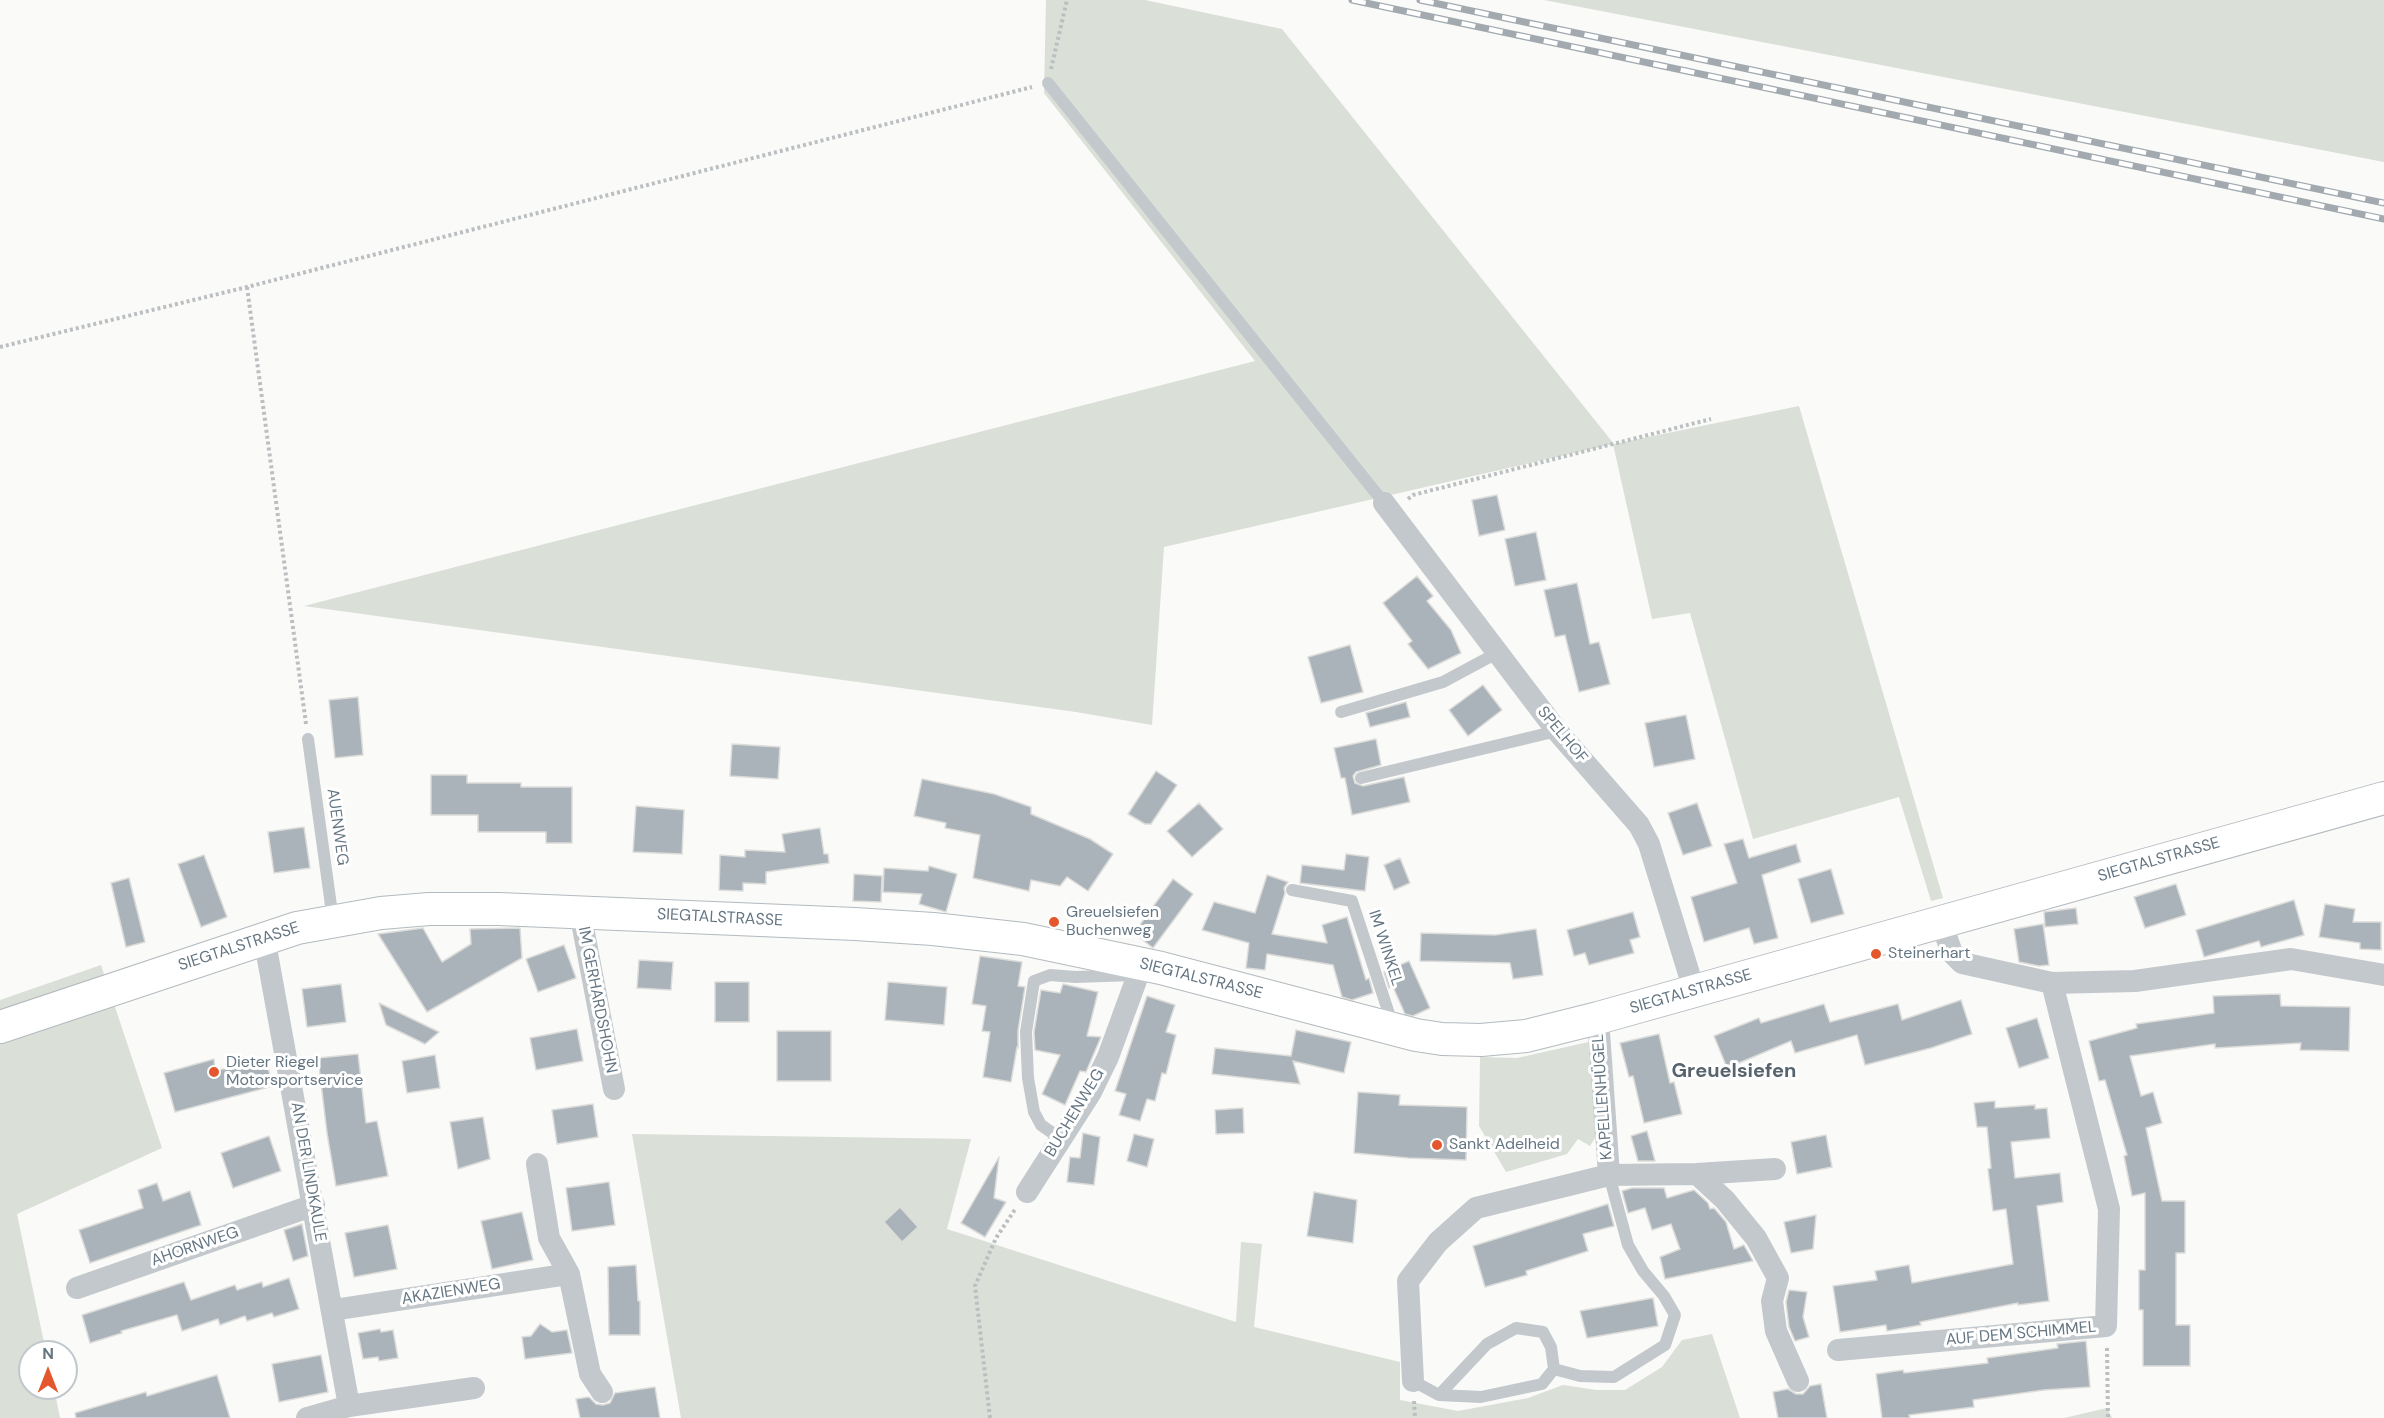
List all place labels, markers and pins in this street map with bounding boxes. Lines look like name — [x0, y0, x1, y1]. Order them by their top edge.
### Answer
place label: Greuelsiefen Buchenweg — [1066, 903, 1159, 941]
marker: Greuelsiefen Buchenweg — [1047, 915, 1061, 929]
place label: Steinerhart — [1888, 944, 1971, 964]
marker: Steinerhart — [1869, 947, 1883, 961]
place label: Dieter Riegel Motorsportservice — [226, 1053, 363, 1091]
marker: Dieter Riegel Motorsportservice — [207, 1065, 221, 1079]
place label: Sankt Adelheid — [1449, 1135, 1560, 1155]
marker: Sankt Adelheid — [1430, 1138, 1444, 1152]

